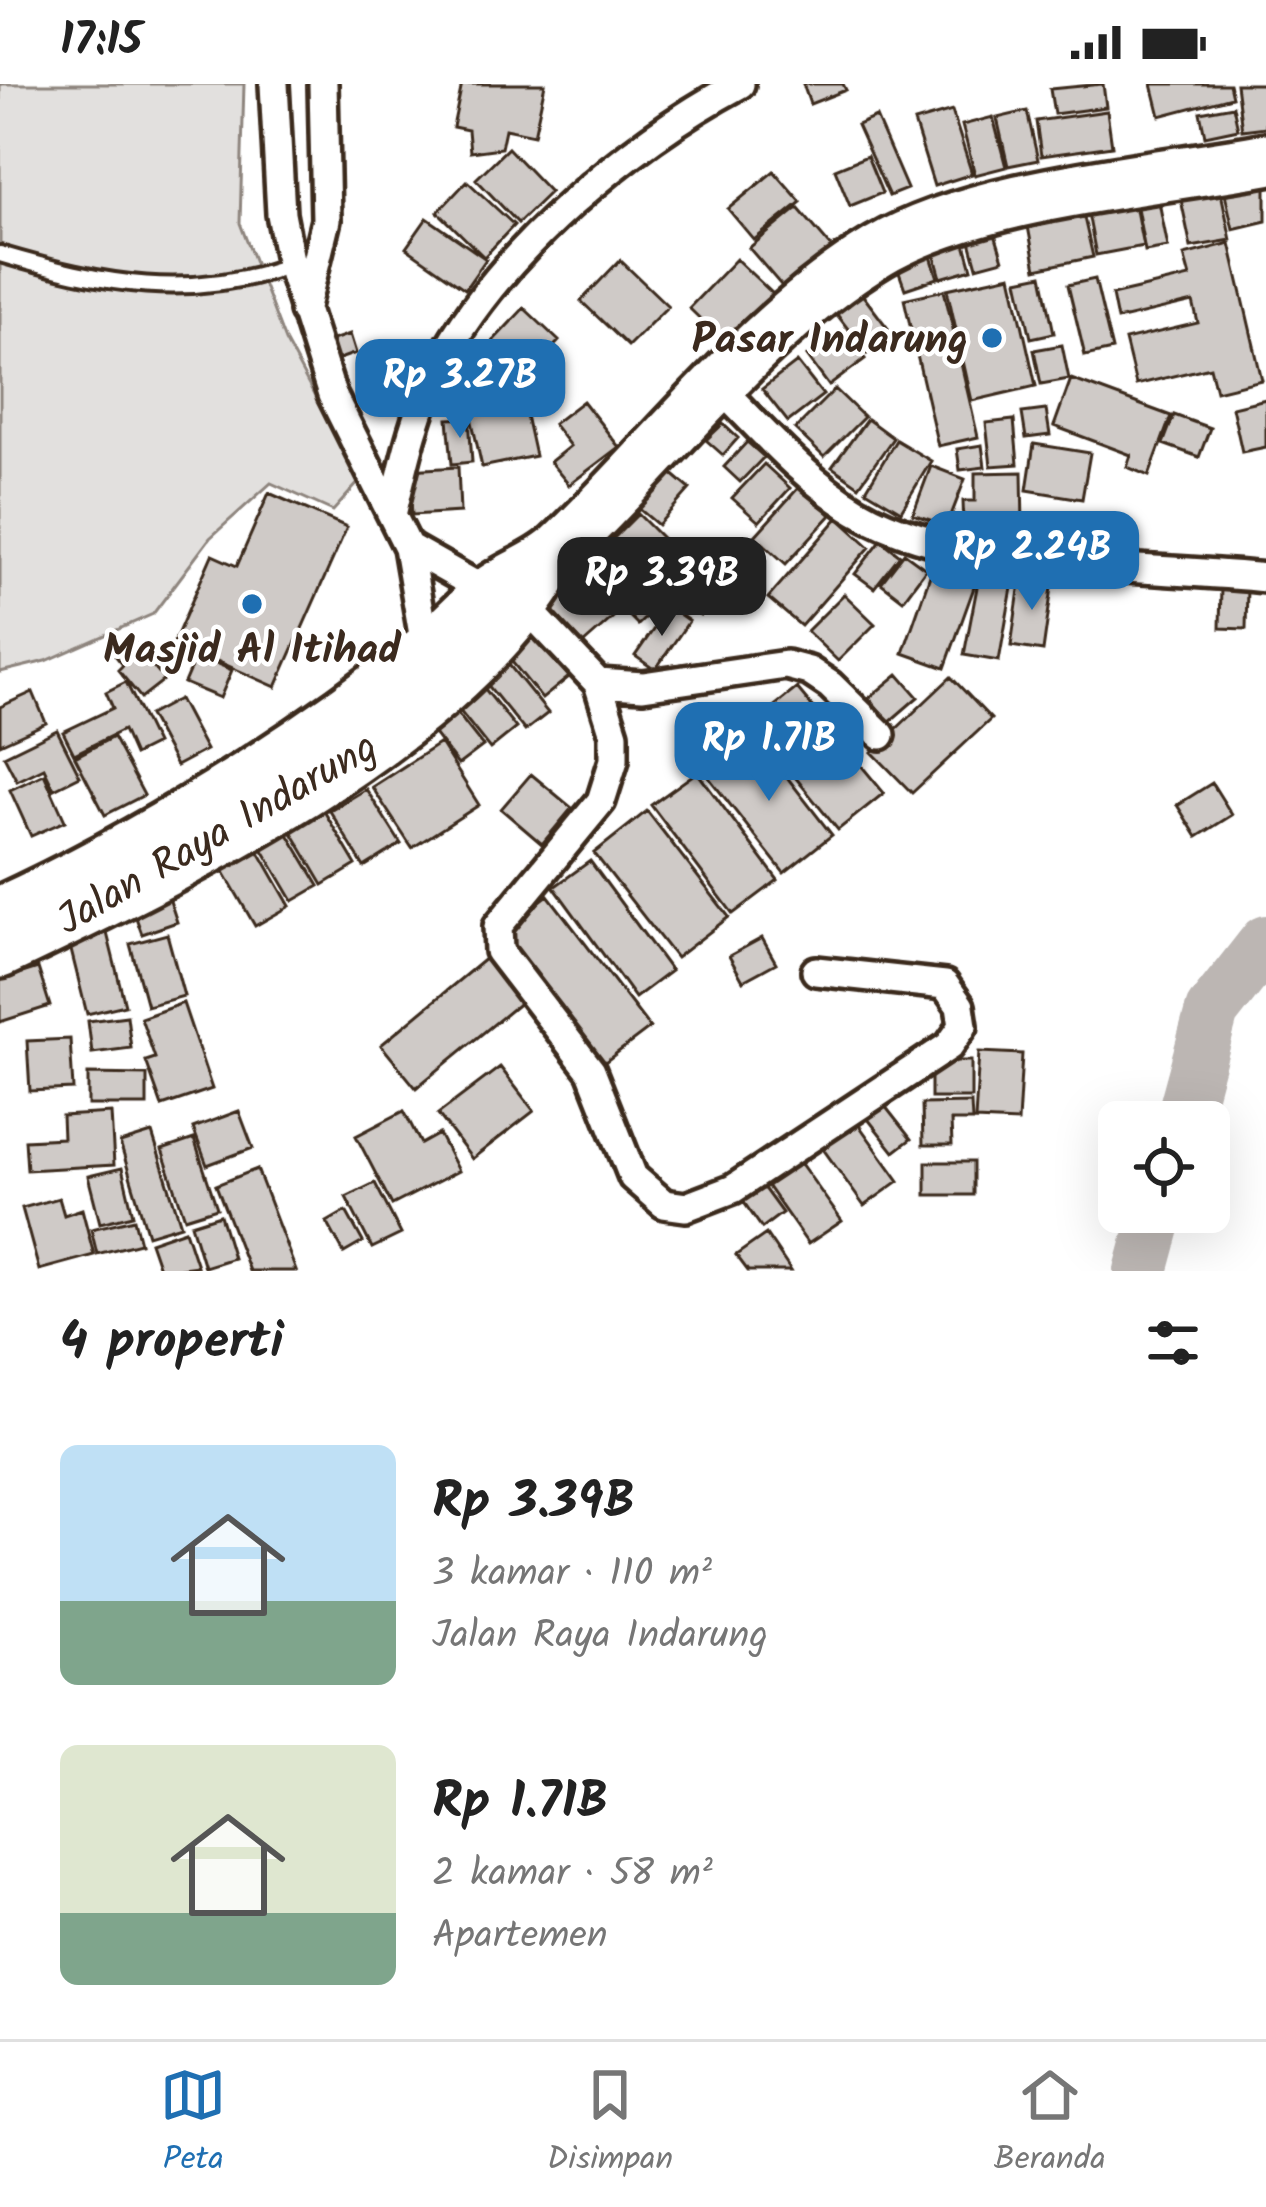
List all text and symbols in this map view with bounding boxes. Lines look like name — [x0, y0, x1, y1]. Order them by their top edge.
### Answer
text: 17:15 — [60, 6, 142, 78]
place label: Pasar Indarung — [692, 308, 968, 375]
marker: Pasar Indarung — [979, 325, 1005, 351]
pin: Rp 3.27B — [336, 339, 584, 441]
text: Rp 3.27B — [382, 347, 538, 409]
pin: Rp 2.24B — [908, 511, 1156, 613]
text: Rp 2.24B — [952, 519, 1112, 581]
pin: Rp 3.39B — [538, 537, 786, 639]
text: Rp 3.39B — [584, 545, 740, 607]
marker: Masjid Al Itihad — [239, 591, 265, 617]
place label: Masjid Al Itihad — [103, 618, 402, 685]
pin: Rp 1.71B — [645, 702, 893, 804]
text: Rp 1.71B — [702, 710, 836, 772]
street label: Jalan Raya Indarung — [44, 716, 391, 954]
map controls — [1098, 1101, 1230, 1233]
button: locate — [1098, 1101, 1230, 1233]
text: 4 properti — [60, 1303, 284, 1384]
icon: filters — [1140, 1310, 1206, 1376]
text: Rp 3.39B — [432, 1463, 635, 1544]
icon: home — [156, 1493, 300, 1637]
text: 3 kamar · 110 m² — [432, 1544, 712, 1606]
text: Jalan Raya Indarung — [432, 1606, 768, 1668]
text: Rp 1.71B — [432, 1763, 609, 1844]
icon: home — [156, 1793, 300, 1937]
text: 2 kamar · 58 m² — [432, 1844, 713, 1906]
text: Apartemen — [432, 1906, 608, 1968]
tab: Peta — [160, 2062, 226, 2187]
tab: Disimpan — [547, 2062, 673, 2187]
tab: Beranda — [994, 2062, 1106, 2187]

